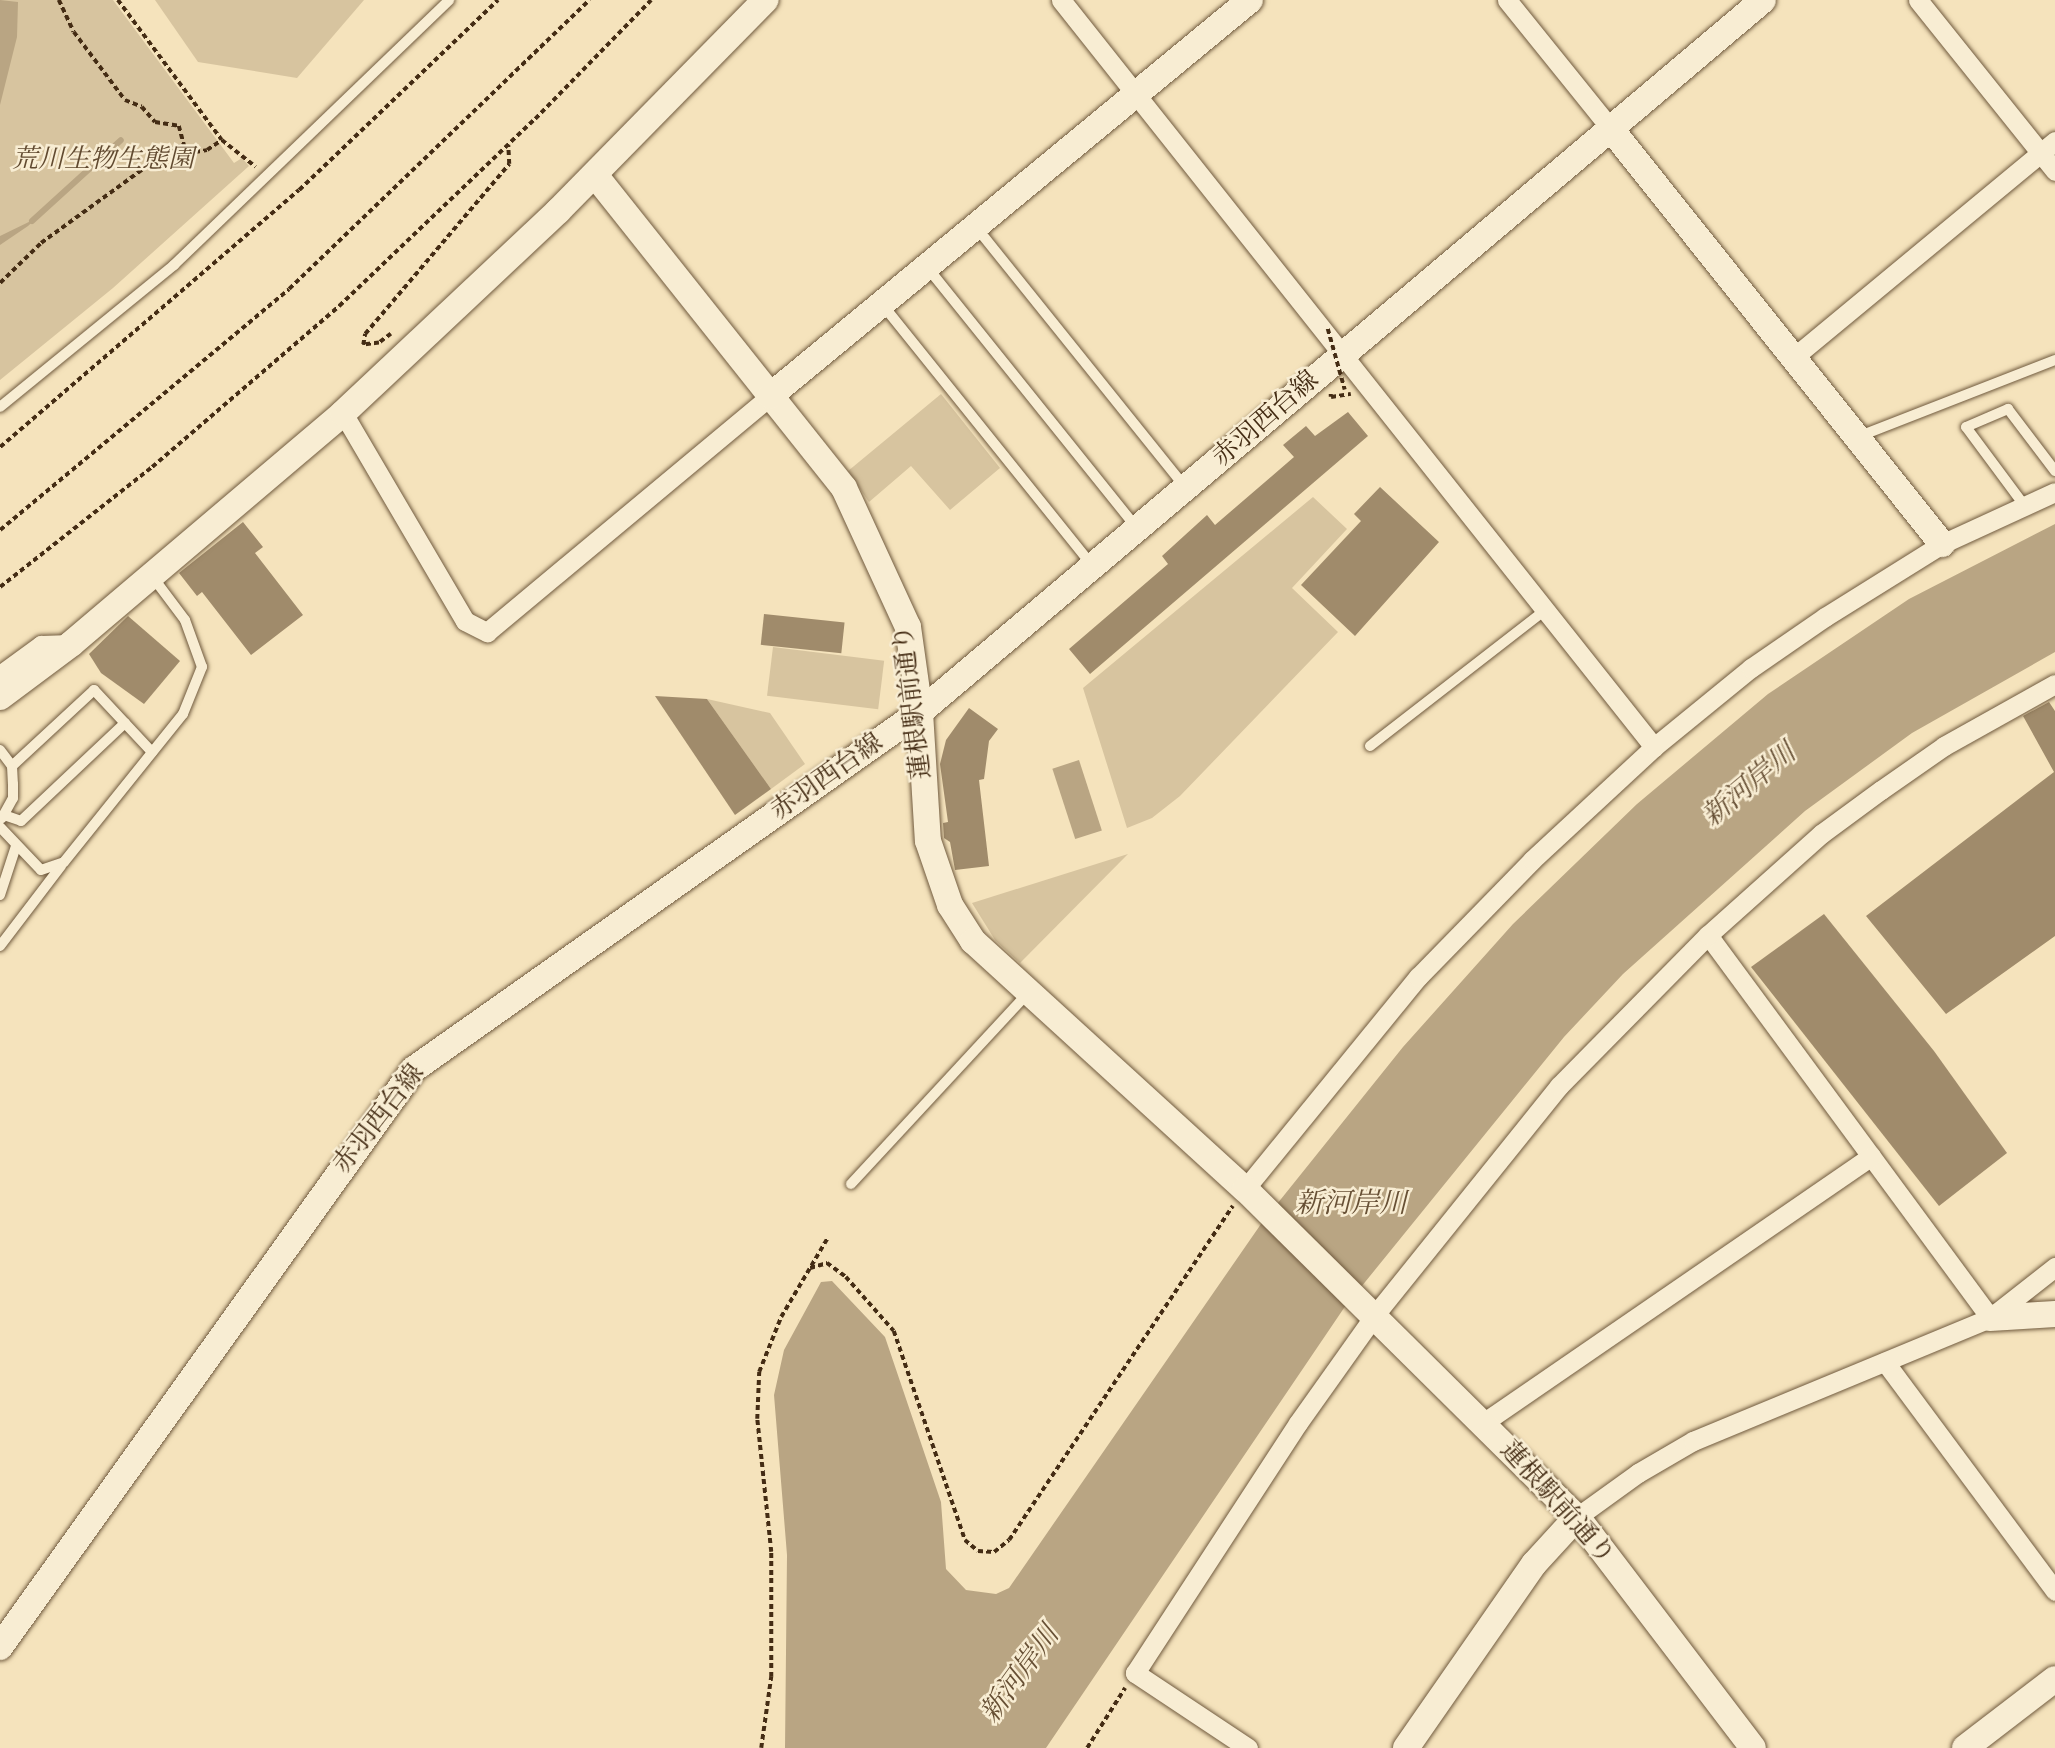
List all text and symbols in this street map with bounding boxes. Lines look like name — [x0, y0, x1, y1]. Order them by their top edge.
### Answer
park label: 荒川生物生態園 — [12, 144, 194, 176]
street label: 赤羽西台線 — [1207, 365, 1325, 473]
street label: 蓮根駅前通り — [888, 623, 938, 781]
street label: 赤羽西台線 — [765, 727, 889, 827]
water label: 新河岸川 — [1696, 737, 1804, 835]
street label: 赤羽西台線 — [327, 1058, 431, 1180]
water label: 新河岸川 — [1295, 1188, 1407, 1222]
street label: 蓮根駅前通り — [1493, 1435, 1621, 1571]
water label: 新河岸川 — [974, 1620, 1068, 1730]

